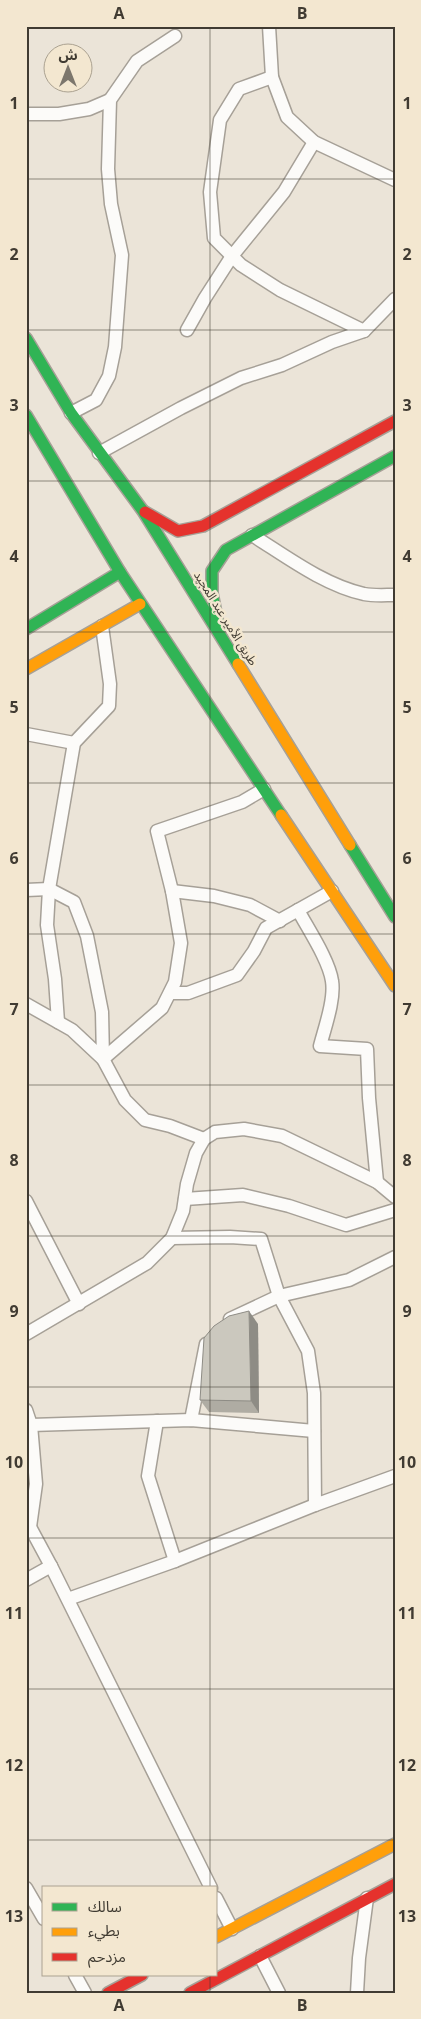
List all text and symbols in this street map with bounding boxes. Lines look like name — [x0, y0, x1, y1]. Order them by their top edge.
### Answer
text: A — [113, 2, 125, 24]
text: B — [297, 2, 307, 24]
north arrow — [42, 42, 92, 92]
text: ش — [58, 45, 78, 64]
text: 1 — [9, 92, 19, 114]
text: 1 — [402, 92, 412, 114]
text: 2 — [9, 243, 19, 265]
text: 2 — [402, 243, 412, 265]
text: 3 — [9, 394, 19, 416]
text: 3 — [402, 394, 412, 416]
text: 4 — [9, 545, 19, 567]
text: 4 — [402, 545, 412, 567]
street label: طريق الأمير عبد المجيد — [190, 567, 262, 669]
text: 5 — [9, 696, 19, 718]
text: 5 — [402, 696, 412, 718]
text: 6 — [9, 847, 19, 869]
text: 6 — [402, 847, 412, 869]
text: 7 — [9, 998, 19, 1020]
text: 7 — [402, 998, 412, 1020]
text: 8 — [9, 1149, 19, 1171]
text: 8 — [402, 1149, 412, 1171]
text: 9 — [9, 1300, 19, 1322]
text: 9 — [402, 1300, 412, 1322]
text: 10 — [5, 1451, 23, 1473]
text: 10 — [398, 1451, 416, 1473]
text: 11 — [5, 1602, 23, 1624]
text: 11 — [398, 1602, 416, 1624]
text: 12 — [5, 1754, 23, 1776]
text: 12 — [398, 1754, 416, 1776]
legend — [42, 1886, 218, 1976]
text: سالك — [88, 1896, 122, 1916]
text: 13 — [5, 1905, 23, 1927]
text: 13 — [398, 1905, 416, 1927]
text: بطيء — [88, 1920, 120, 1942]
text: مزدحم — [88, 1946, 126, 1968]
text: A — [113, 1994, 125, 2016]
text: B — [297, 1994, 307, 2016]

